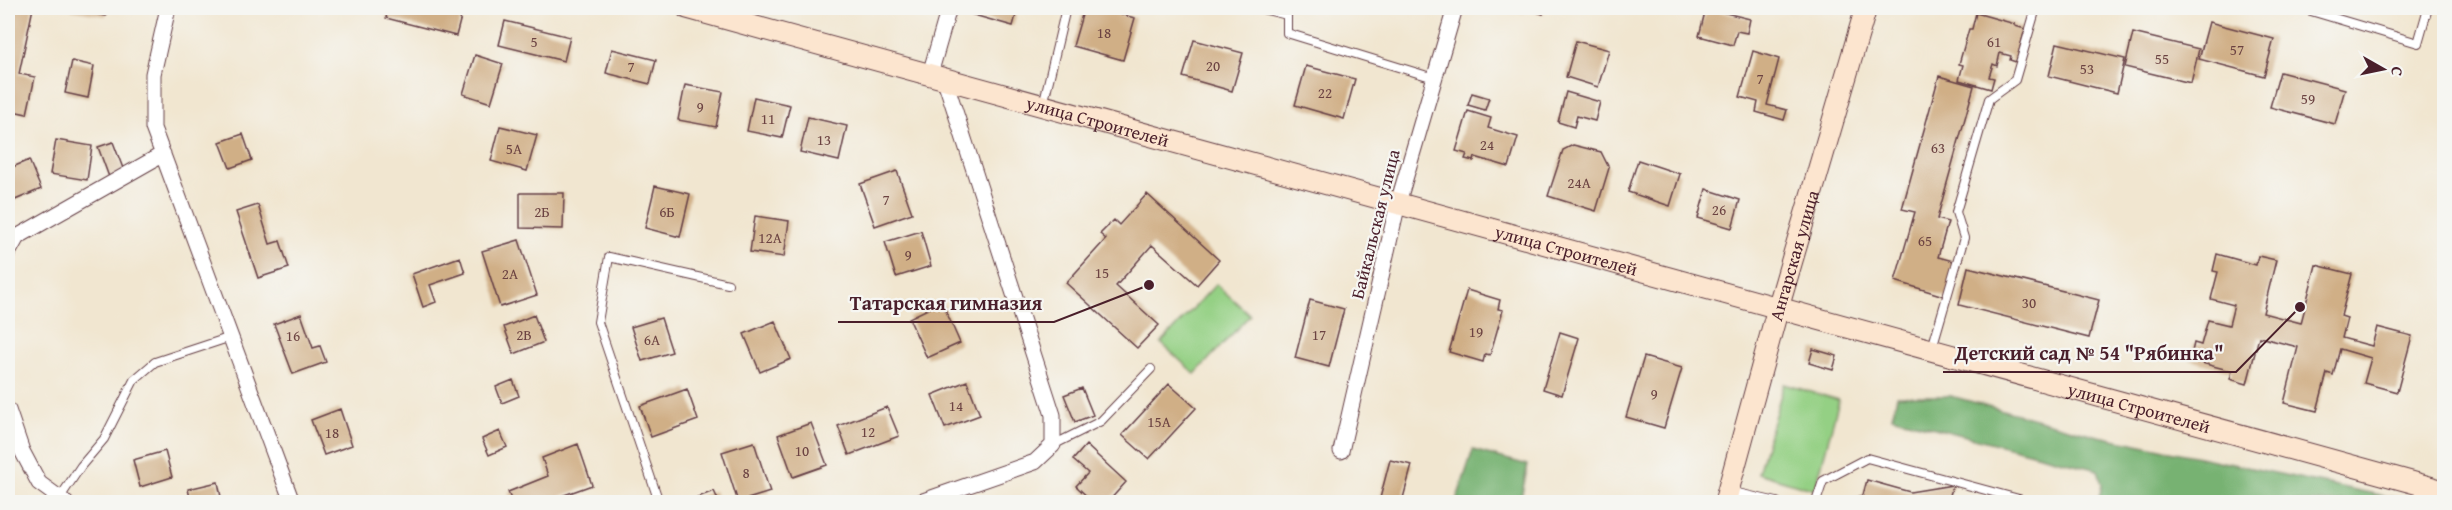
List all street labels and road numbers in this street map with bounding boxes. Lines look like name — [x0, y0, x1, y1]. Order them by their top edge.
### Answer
street label: улица Строителей — [1022, 88, 1172, 153]
street label: Байкальская улица — [1343, 146, 1407, 302]
street label: Ангарская улица — [1762, 186, 1826, 324]
street label: улица Строителей — [1491, 217, 1641, 282]
street label: улица Строителей — [2064, 374, 2214, 440]

